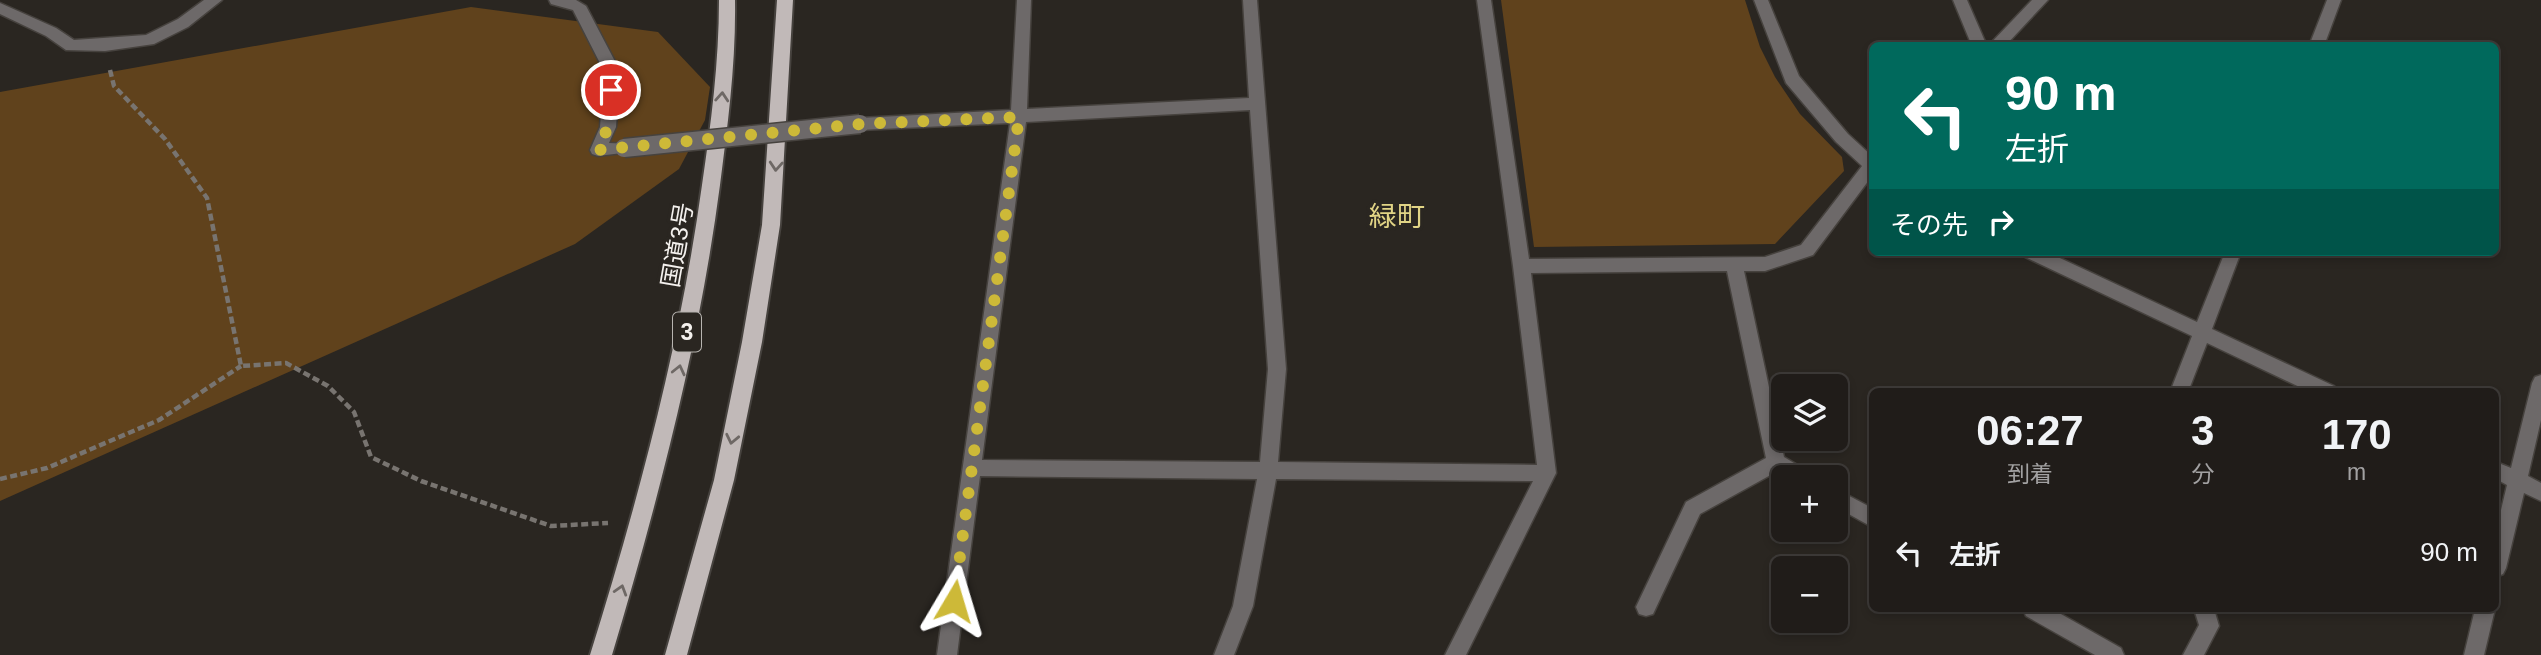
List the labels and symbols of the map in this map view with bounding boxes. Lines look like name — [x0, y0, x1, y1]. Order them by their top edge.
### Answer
pin — [581, 60, 641, 120]
one-way arrow — [714, 91, 729, 102]
one-way arrow — [769, 161, 784, 172]
street label: 国道3号 — [656, 201, 698, 289]
district label: 緑町 — [1369, 201, 1425, 232]
road number: 3 — [673, 312, 701, 352]
one-way arrow — [671, 364, 685, 376]
one-way arrow — [726, 433, 741, 445]
position arrow — [917, 564, 991, 638]
one-way arrow — [613, 584, 628, 596]

